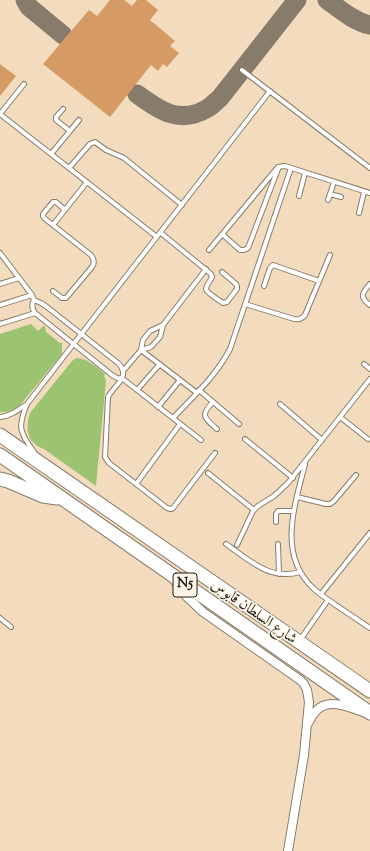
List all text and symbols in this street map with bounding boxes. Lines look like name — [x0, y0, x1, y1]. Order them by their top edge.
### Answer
road number: N5 — [173, 573, 197, 597]
street label: شارع السلطان قابوس — [207, 577, 299, 649]

